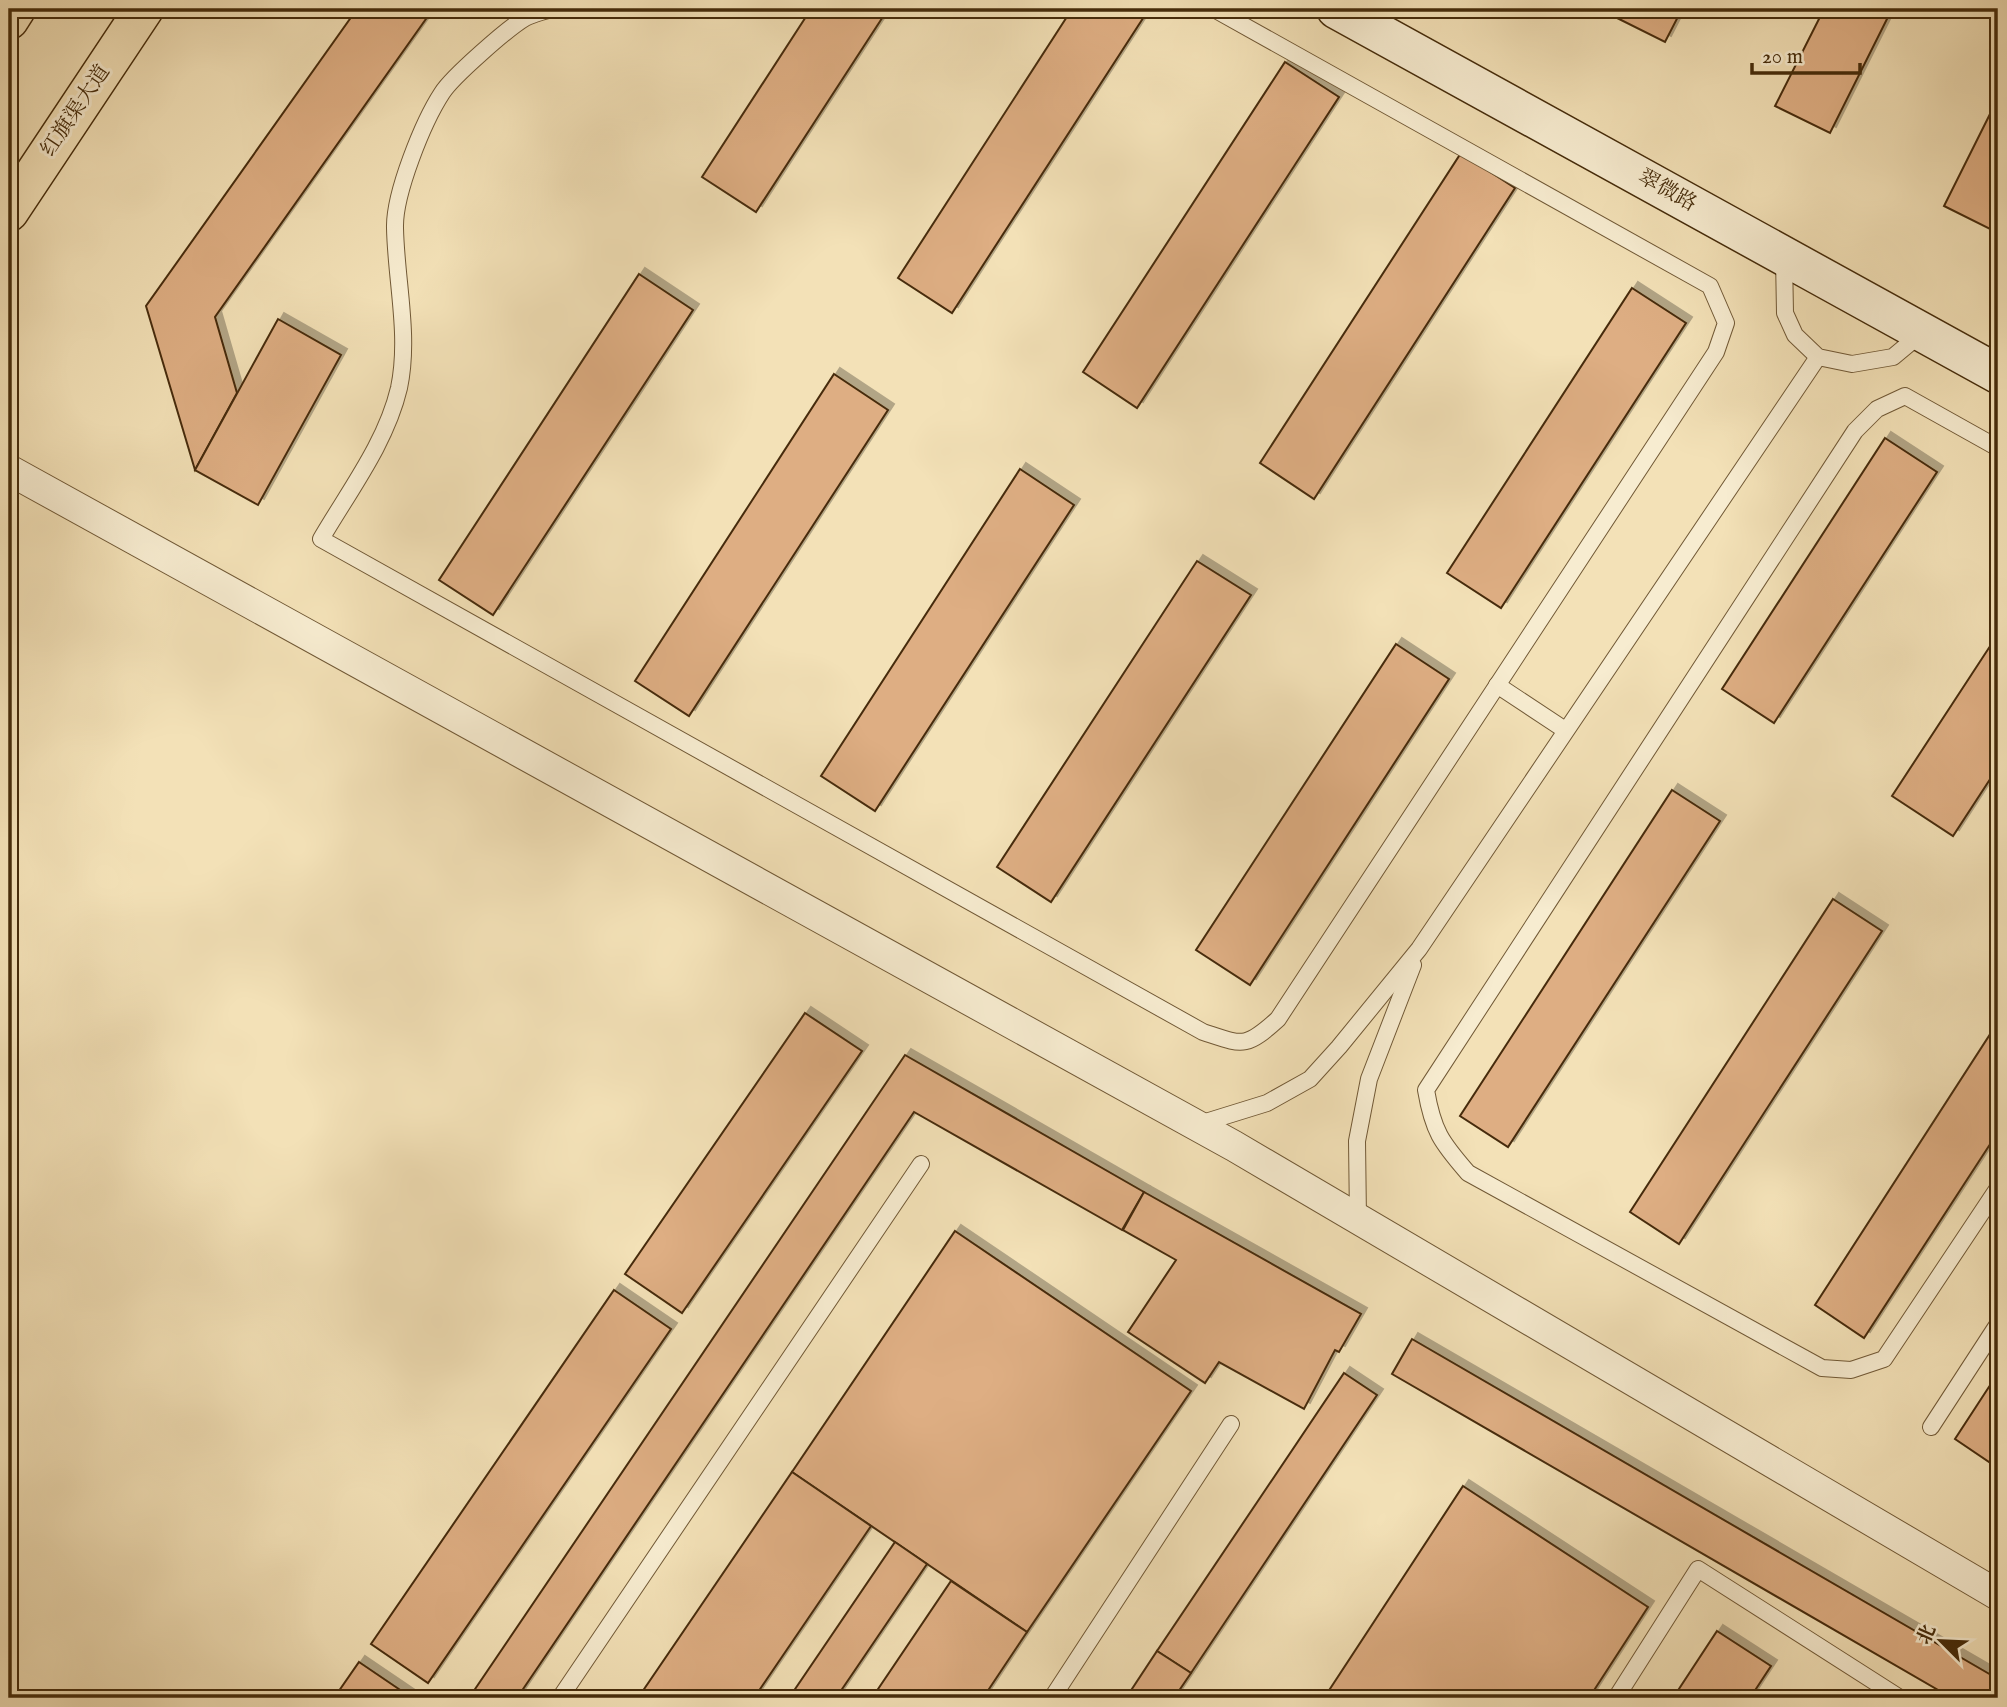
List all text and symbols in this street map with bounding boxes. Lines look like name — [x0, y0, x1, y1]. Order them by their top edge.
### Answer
scale bar — [1752, 32, 1860, 76]
text: 20 m — [1762, 44, 1803, 71]
street label: 红旗渠大道 — [35, 60, 117, 162]
street label: 翠微路 — [1633, 164, 1701, 218]
north arrow — [1906, 1606, 1976, 1676]
text: 北 — [1912, 1621, 1942, 1648]

